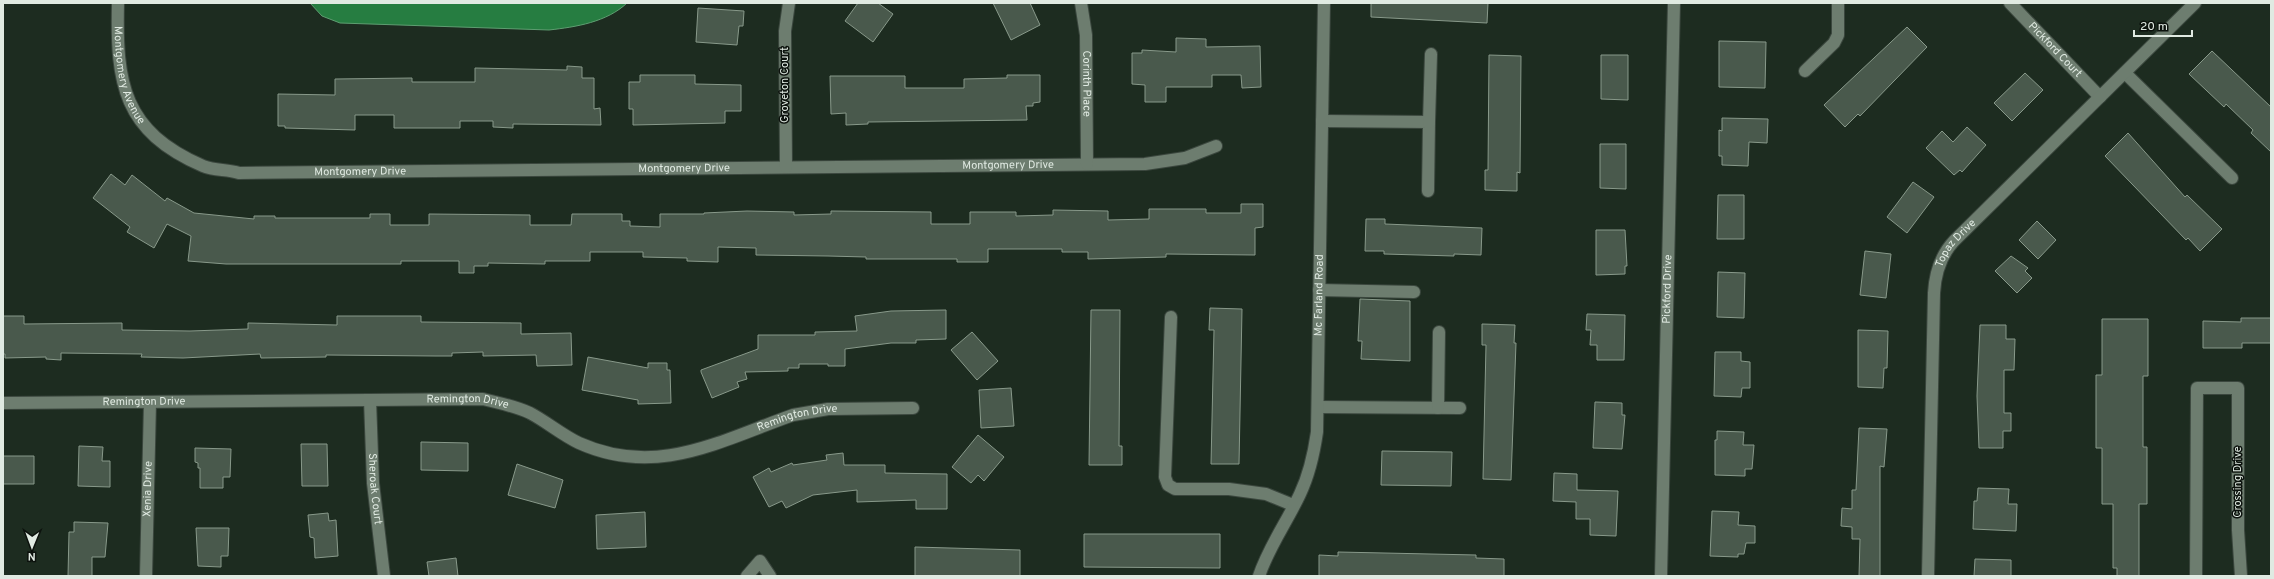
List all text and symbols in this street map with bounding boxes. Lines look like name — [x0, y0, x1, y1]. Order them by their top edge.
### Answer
scale bar — [2134, 12, 2192, 38]
street label: Pickford Court — [2025, 19, 2085, 81]
text: 20 m — [2140, 19, 2168, 35]
street label: Montgomery Avenue — [111, 26, 148, 127]
street label: Groveton Court — [778, 47, 792, 123]
street label: Corinth Place — [1079, 50, 1094, 117]
street label: Montgomery Drive — [962, 158, 1054, 173]
street label: Montgomery Drive — [638, 161, 730, 176]
street label: Montgomery Drive — [314, 164, 406, 179]
street label: Topaz Drive — [1933, 216, 1979, 269]
street label: Mc Farland Road — [1312, 254, 1327, 336]
street label: Pickford Drive — [1660, 254, 1675, 324]
street label: Remington Drive — [427, 392, 510, 412]
street label: Remington Drive — [103, 394, 186, 409]
street label: Remington Drive — [755, 402, 838, 435]
street label: Crossing Drive — [2231, 446, 2245, 518]
street label: Sheroak Court — [365, 453, 385, 525]
street label: Xenia Drive — [140, 461, 156, 517]
north arrow — [12, 527, 52, 567]
text: N — [28, 549, 36, 563]

